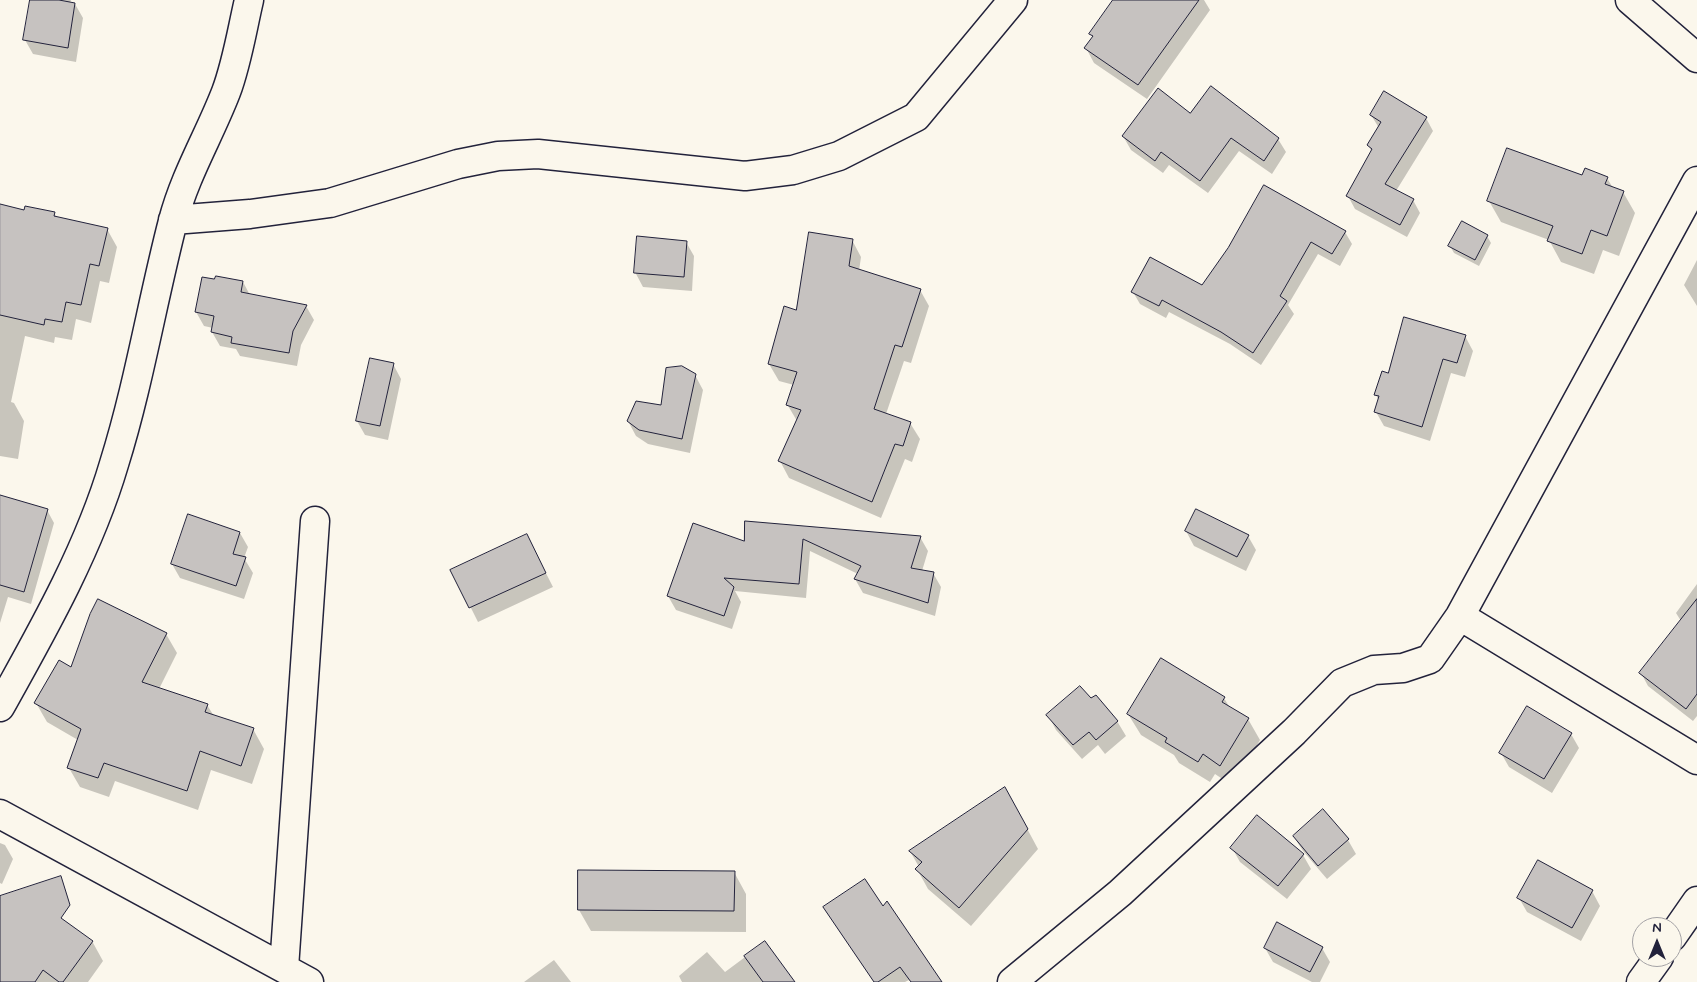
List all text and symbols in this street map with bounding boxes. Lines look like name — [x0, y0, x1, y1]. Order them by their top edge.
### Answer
north arrow — [1632, 917, 1682, 967]
text: N — [1652, 919, 1662, 937]

